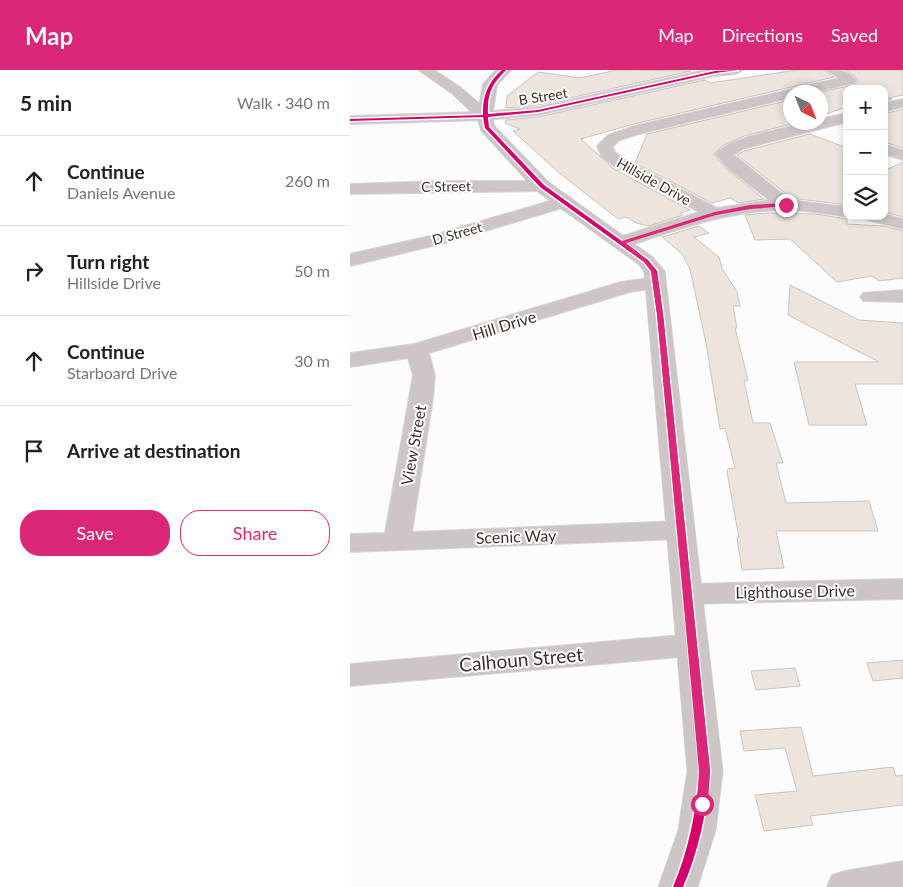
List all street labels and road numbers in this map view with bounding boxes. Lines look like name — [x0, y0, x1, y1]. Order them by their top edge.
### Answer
street label: B Street — [517, 84, 569, 108]
street label: Hillside Drive — [614, 154, 694, 208]
street label: C Street — [421, 177, 471, 195]
street label: D Street — [430, 218, 484, 248]
street label: Hill Drive — [470, 306, 538, 344]
street label: View Street — [397, 403, 429, 487]
street label: Scenic Way — [475, 525, 557, 547]
street label: Lighthouse Drive — [735, 580, 855, 602]
street label: Calhoun Street — [458, 642, 584, 676]

